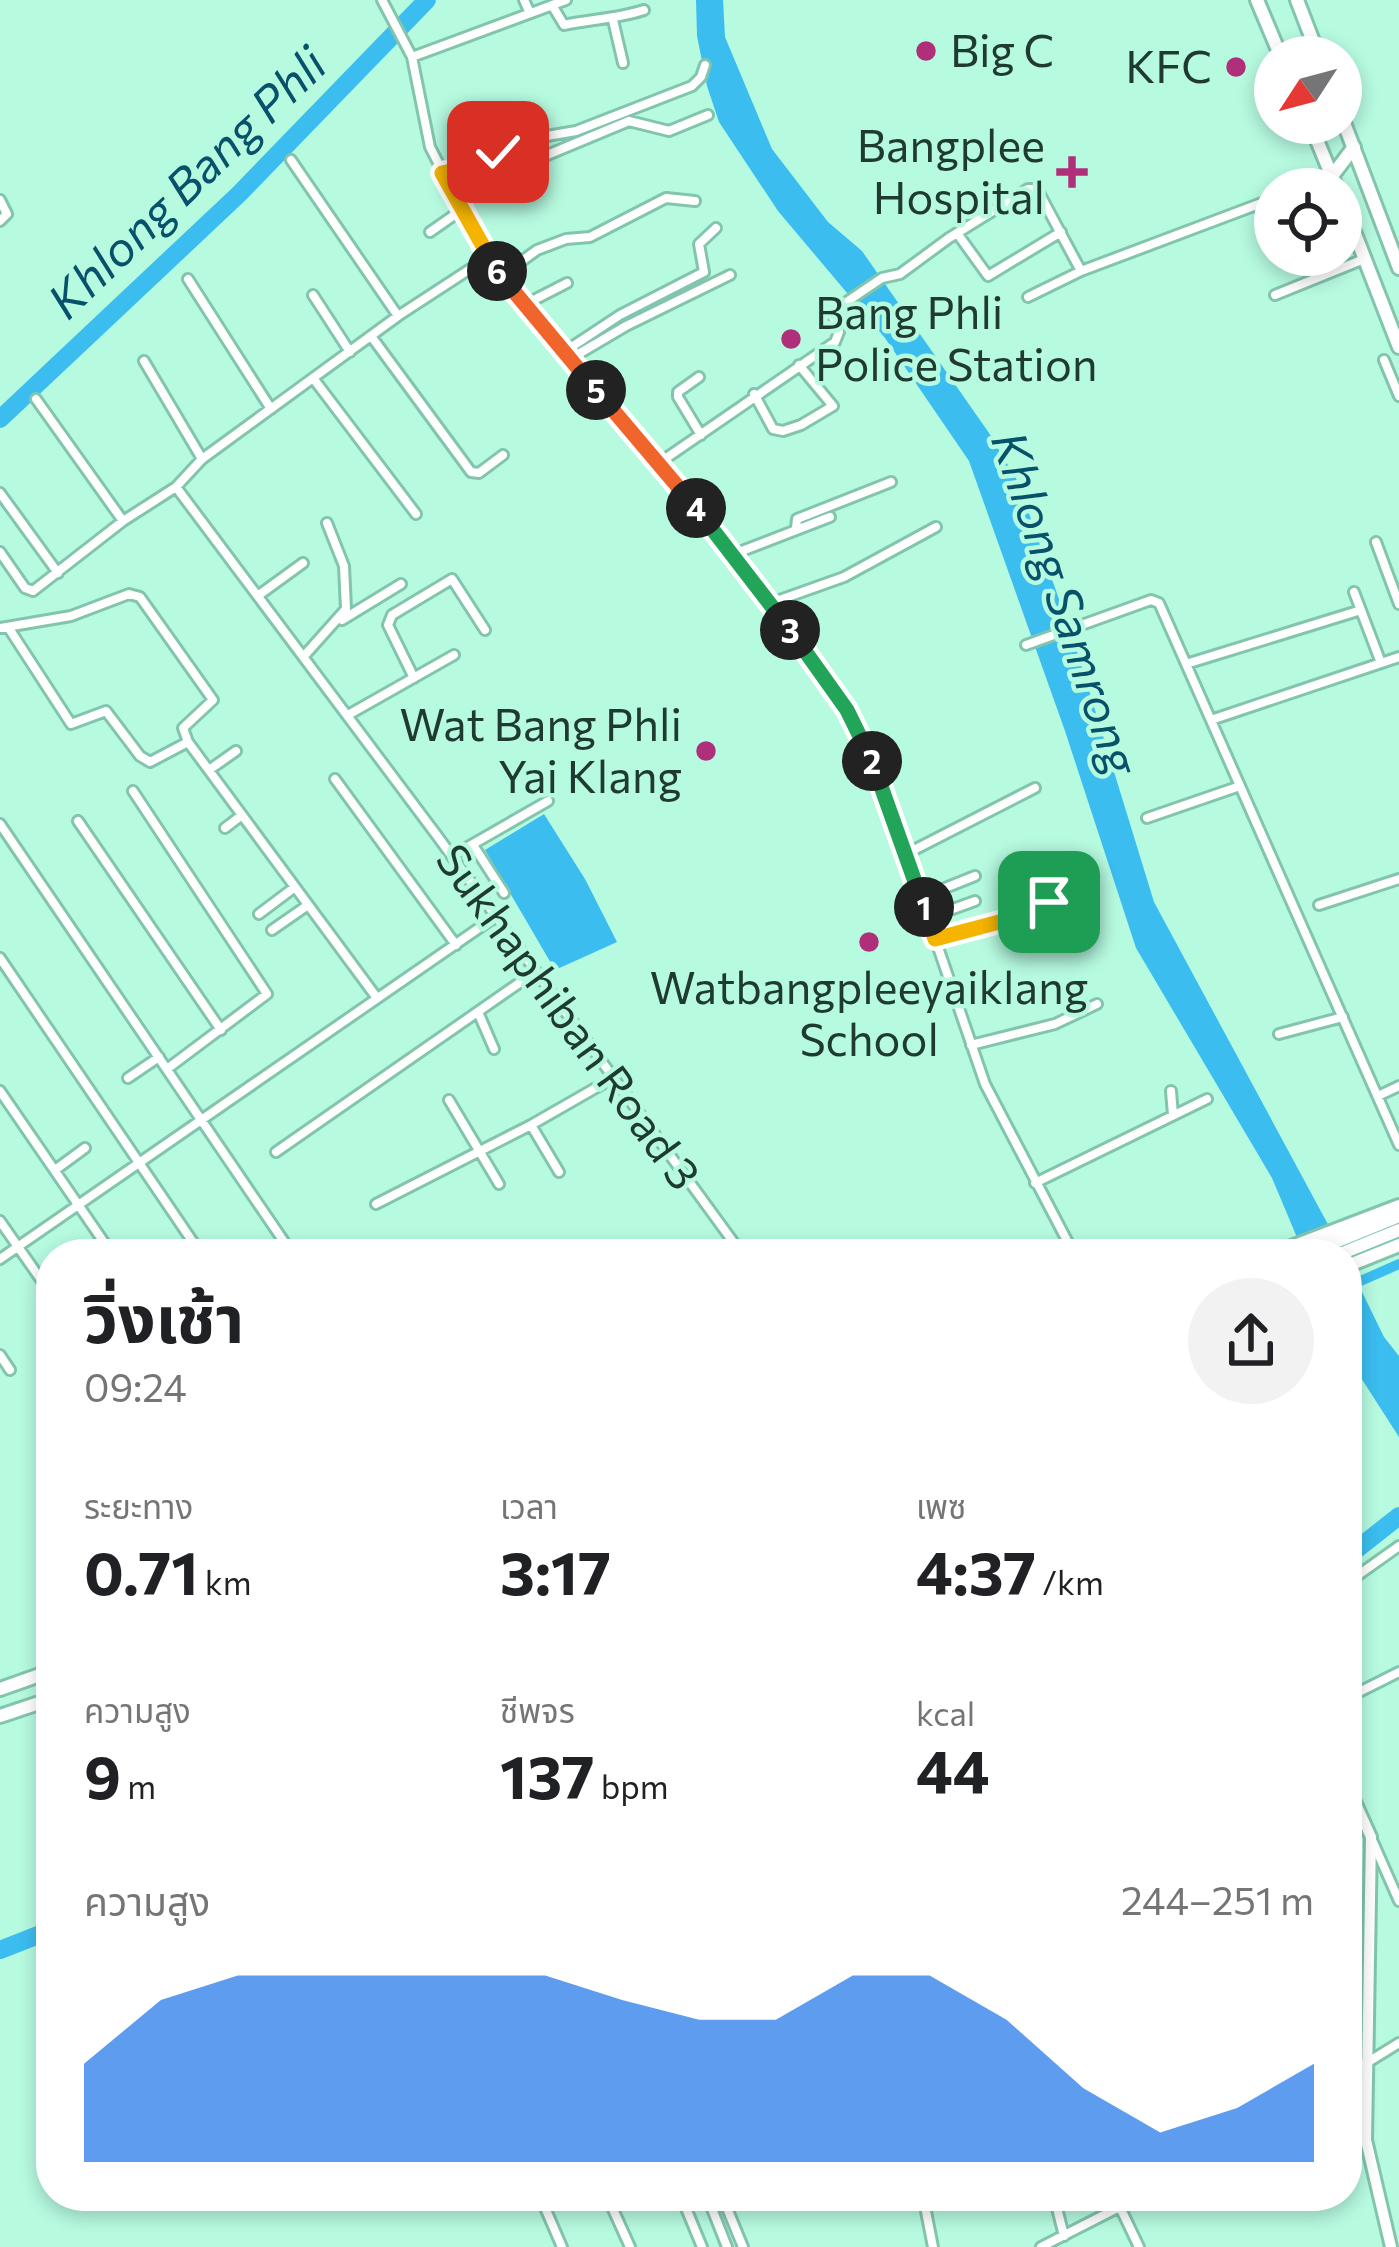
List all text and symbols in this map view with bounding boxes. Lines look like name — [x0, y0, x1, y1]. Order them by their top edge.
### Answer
place label: Big C — [950, 21, 1054, 76]
water label: Khlong Bang Phli — [34, 32, 338, 329]
north arrow — [1254, 36, 1362, 144]
map controls — [1254, 36, 1362, 276]
place label: KFC — [1125, 37, 1212, 92]
marker: Big C — [913, 38, 939, 64]
marker: KFC — [1223, 54, 1249, 80]
pin — [447, 101, 549, 203]
place label: Bangplee Hospital — [857, 116, 1045, 223]
icon: check — [465, 119, 531, 185]
marker: Bangplee Hospital — [1056, 156, 1088, 188]
button: locate — [1254, 168, 1362, 276]
pin: 6 — [467, 241, 527, 301]
text: 6 — [487, 250, 507, 291]
place label: Bang Phli Police Station — [815, 283, 1098, 390]
marker: Bang Phli Police Station — [778, 326, 804, 352]
pin: 5 — [566, 360, 626, 420]
text: 5 — [586, 369, 606, 410]
water label: Khlong Samrong — [981, 423, 1154, 783]
pin: 4 — [666, 478, 726, 538]
text: 4 — [686, 487, 706, 528]
pin: 3 — [760, 600, 820, 660]
text: 3 — [780, 609, 800, 650]
place label: Wat Bang Phli Yai Klang — [399, 695, 682, 802]
pin: 2 — [842, 731, 902, 791]
marker: Wat Bang Phli Yai Klang — [693, 738, 719, 764]
text: 2 — [863, 740, 881, 781]
street label: Sukhaphiban Road 3 — [426, 832, 714, 1199]
pin — [998, 851, 1100, 953]
icon: arrive — [1016, 869, 1082, 935]
pin: 1 — [894, 877, 954, 937]
text: 1 — [917, 886, 931, 927]
marker: Watbangpleeyaiklang School — [856, 929, 882, 955]
place label: Watbangpleeyaiklang School — [650, 958, 1088, 1065]
text: วิ่งเช้า — [84, 1276, 244, 1357]
button: share — [1188, 1278, 1314, 1404]
text: 09:24 — [84, 1362, 187, 1410]
text: ระยะทาง — [84, 1485, 193, 1526]
text: เวลา — [500, 1485, 558, 1526]
text: เพซ — [916, 1485, 966, 1526]
text: 0.71 — [84, 1534, 198, 1607]
text: 3:17 — [500, 1534, 611, 1607]
text: 4:37 — [916, 1534, 1036, 1607]
text: km — [198, 1561, 251, 1602]
text: /km — [1036, 1561, 1104, 1602]
text: ความสูง — [84, 1689, 191, 1730]
text: ชีพจร — [500, 1689, 575, 1730]
text: kcal — [916, 1692, 975, 1733]
text: 44 — [916, 1733, 990, 1806]
text: 9 — [84, 1738, 121, 1811]
text: 137 — [500, 1738, 595, 1811]
text: m — [121, 1765, 156, 1806]
text: bpm — [595, 1765, 669, 1806]
text: 244–251 m — [1121, 1875, 1314, 1923]
text: ความสูง — [84, 1876, 210, 1924]

